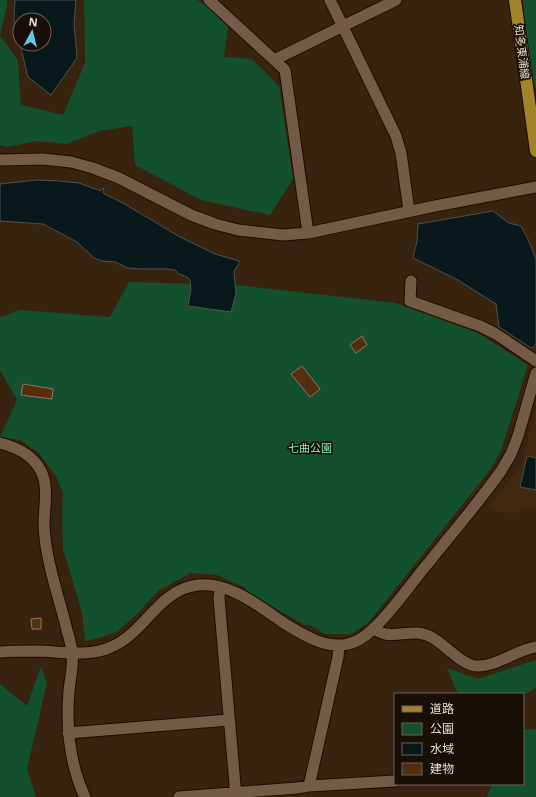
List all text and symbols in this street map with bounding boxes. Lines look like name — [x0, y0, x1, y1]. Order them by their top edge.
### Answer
north arrow — [12, 12, 52, 52]
text: N — [28, 14, 39, 30]
street label: 知多東浦線 — [512, 24, 533, 80]
park label: 七曲公園 — [288, 440, 332, 455]
legend — [394, 693, 524, 785]
text: 道路 — [430, 700, 454, 717]
text: 公園 — [430, 720, 454, 737]
text: 水域 — [430, 740, 454, 757]
text: 建物 — [430, 760, 454, 777]

